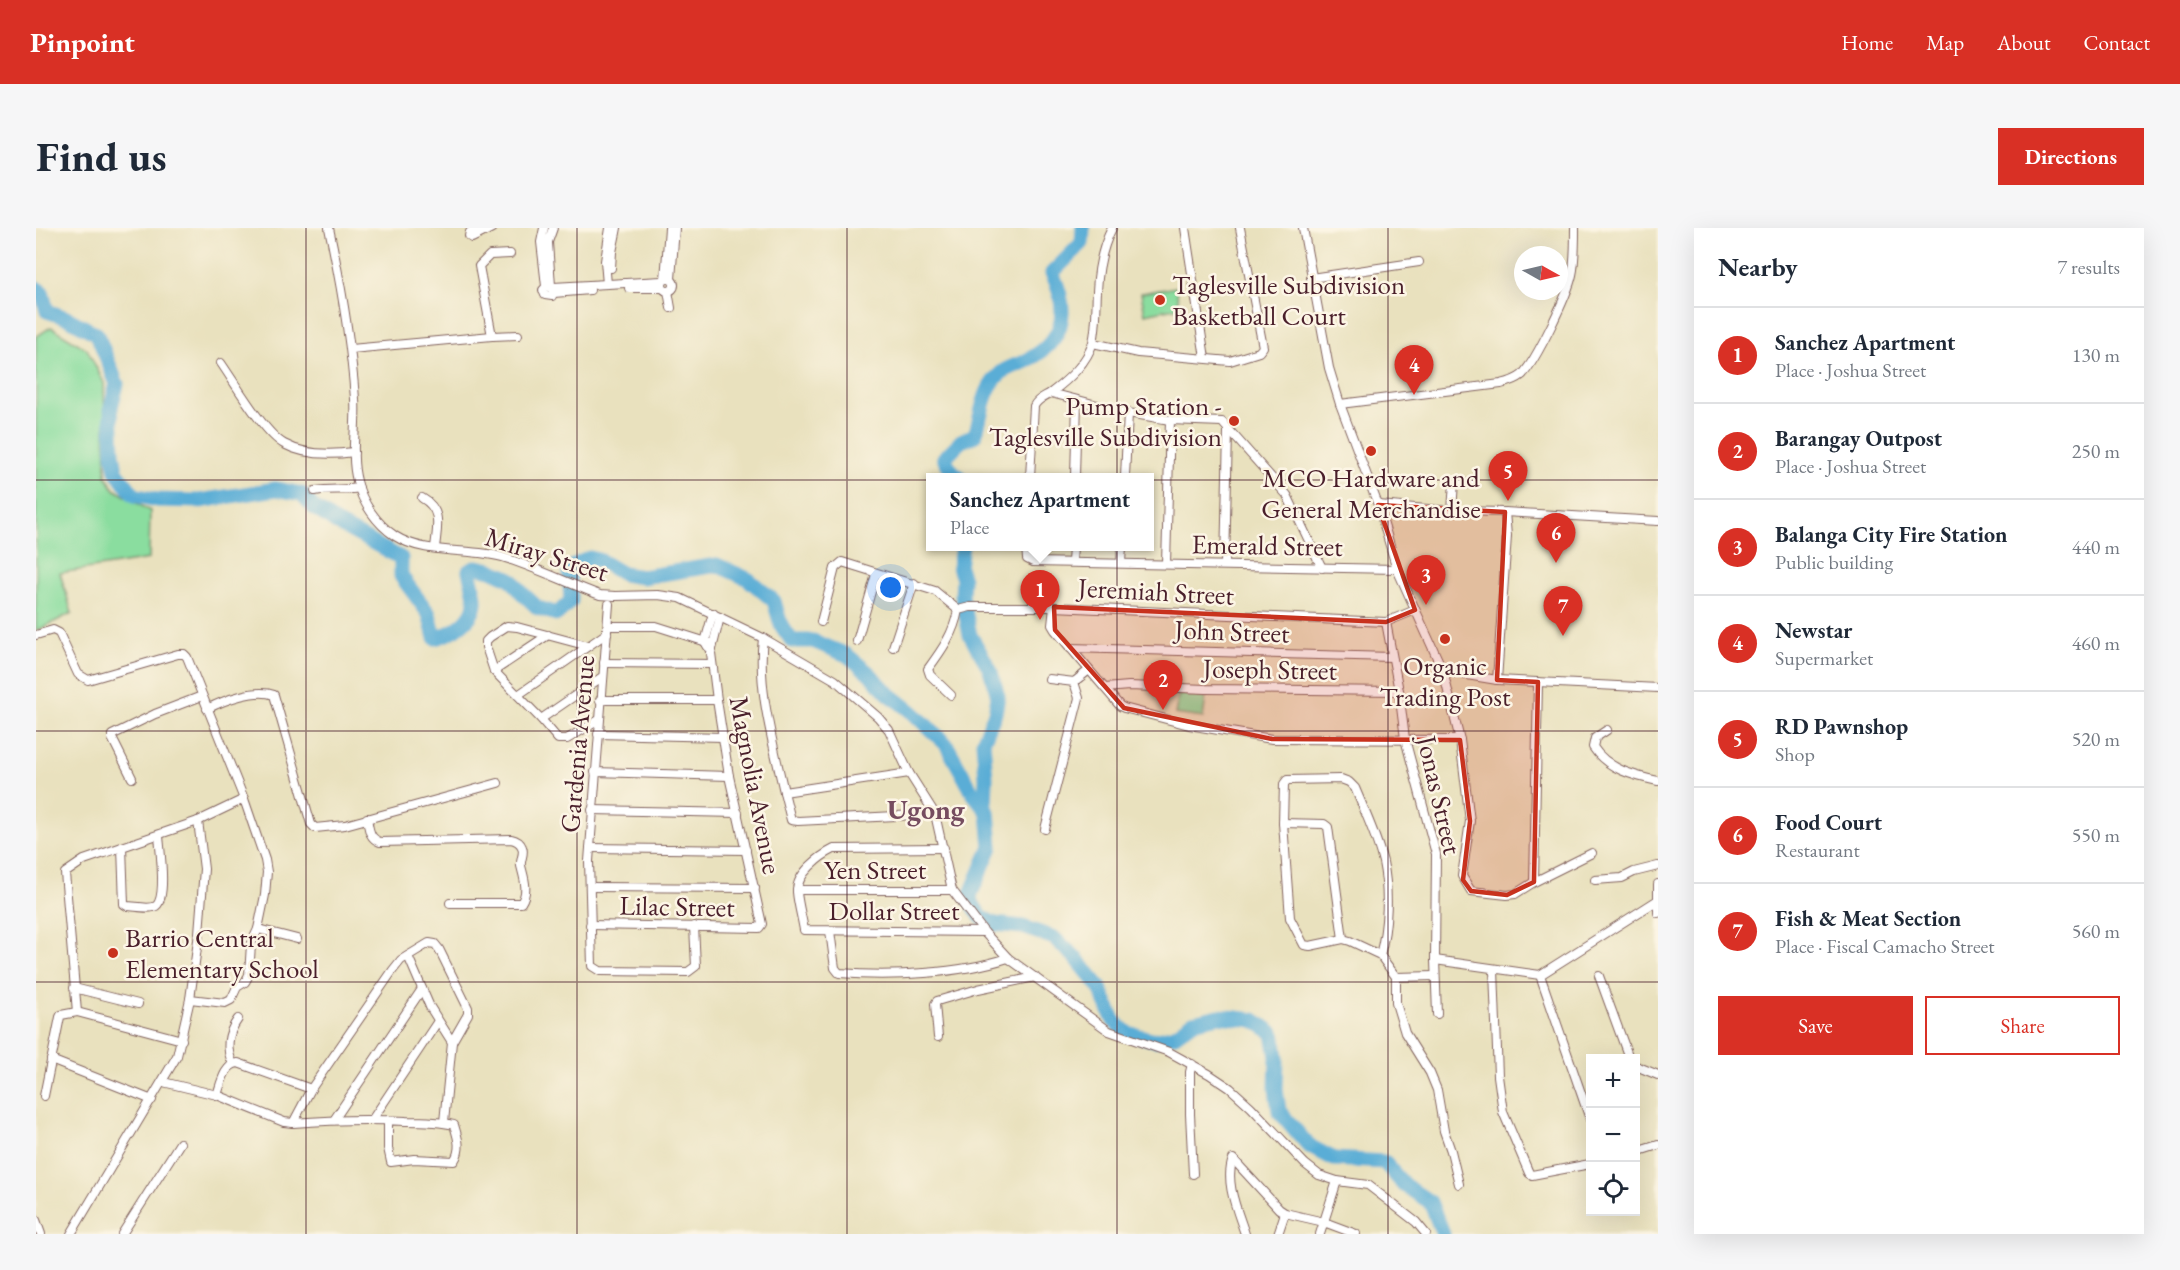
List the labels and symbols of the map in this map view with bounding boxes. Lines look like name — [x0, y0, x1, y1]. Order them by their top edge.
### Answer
north arrow — [1514, 246, 1568, 300]
place label: Taglesville Subdivision Basketball Court — [1172, 267, 1405, 333]
marker: Taglesville Subdivision Basketball Court — [1153, 293, 1167, 307]
pin: 4 — [1394, 346, 1434, 395]
place label: Pump Station - Taglesville Subdivision — [989, 388, 1222, 454]
marker: Pump Station - Taglesville Subdivision — [1227, 414, 1241, 428]
marker: MCO Hardware and General Merchandise — [1364, 444, 1378, 458]
pin: 5 — [1488, 452, 1528, 501]
place label: MCO Hardware and General Merchandise — [1261, 460, 1481, 526]
pin: 6 — [1536, 514, 1576, 563]
street label: Miray Street — [481, 519, 613, 589]
street label: Emerald Street — [1191, 526, 1344, 564]
pin: 3 — [1406, 556, 1446, 605]
street label: Jeremiah Street — [1075, 569, 1235, 613]
pin: 1 — [1020, 570, 1060, 620]
your location — [876, 573, 905, 602]
pin: 7 — [1544, 586, 1582, 636]
street label: John Street — [1172, 611, 1291, 651]
marker: Organic Trading Post — [1438, 632, 1452, 646]
place label: Organic Trading Post — [1380, 648, 1511, 714]
street label: Joseph Street — [1201, 650, 1338, 688]
street label: Gardenia Avenue — [552, 654, 602, 834]
pin: 2 — [1144, 660, 1182, 710]
street label: Magnolia Avenue — [722, 693, 790, 877]
street label: Jonas Street — [1409, 730, 1471, 858]
district label: Ugong — [887, 791, 966, 827]
street label: Yen Street — [824, 852, 927, 887]
street label: Lilac Street — [619, 887, 735, 925]
street label: Dollar Street — [829, 893, 960, 928]
place label: Barrio Central Elementary School — [125, 920, 319, 986]
marker: Barrio Central Elementary School — [106, 946, 120, 960]

